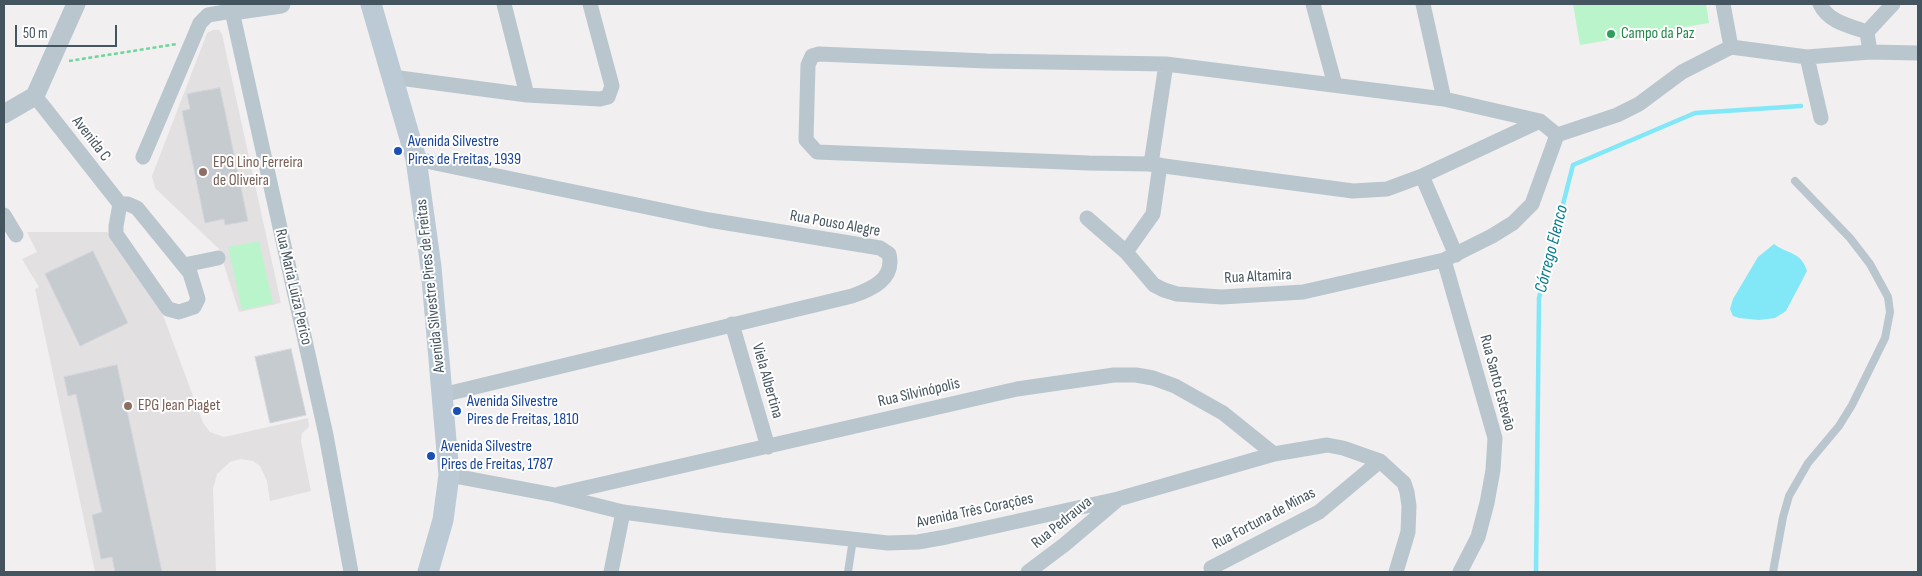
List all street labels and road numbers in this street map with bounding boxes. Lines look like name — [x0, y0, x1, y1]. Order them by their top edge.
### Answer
street label: Avenida C — [67, 113, 115, 165]
street label: Avenida Silvestre Pires de Freitas — [412, 198, 450, 374]
street label: Rua Pouso Alegre — [788, 207, 882, 241]
street label: Rua Maria Luiza Perico — [270, 227, 316, 347]
street label: Rua Altamira — [1224, 266, 1292, 288]
street label: Rua Santo Estevão — [1475, 333, 1519, 433]
street label: Viela Albertina — [747, 341, 787, 421]
street label: Rua Silvinópolis — [876, 374, 962, 412]
street label: Rua Fortuna de Minas — [1209, 484, 1319, 554]
street label: Avenida Três Corações — [915, 489, 1035, 533]
street label: Rua Pedrauva — [1028, 493, 1096, 553]

